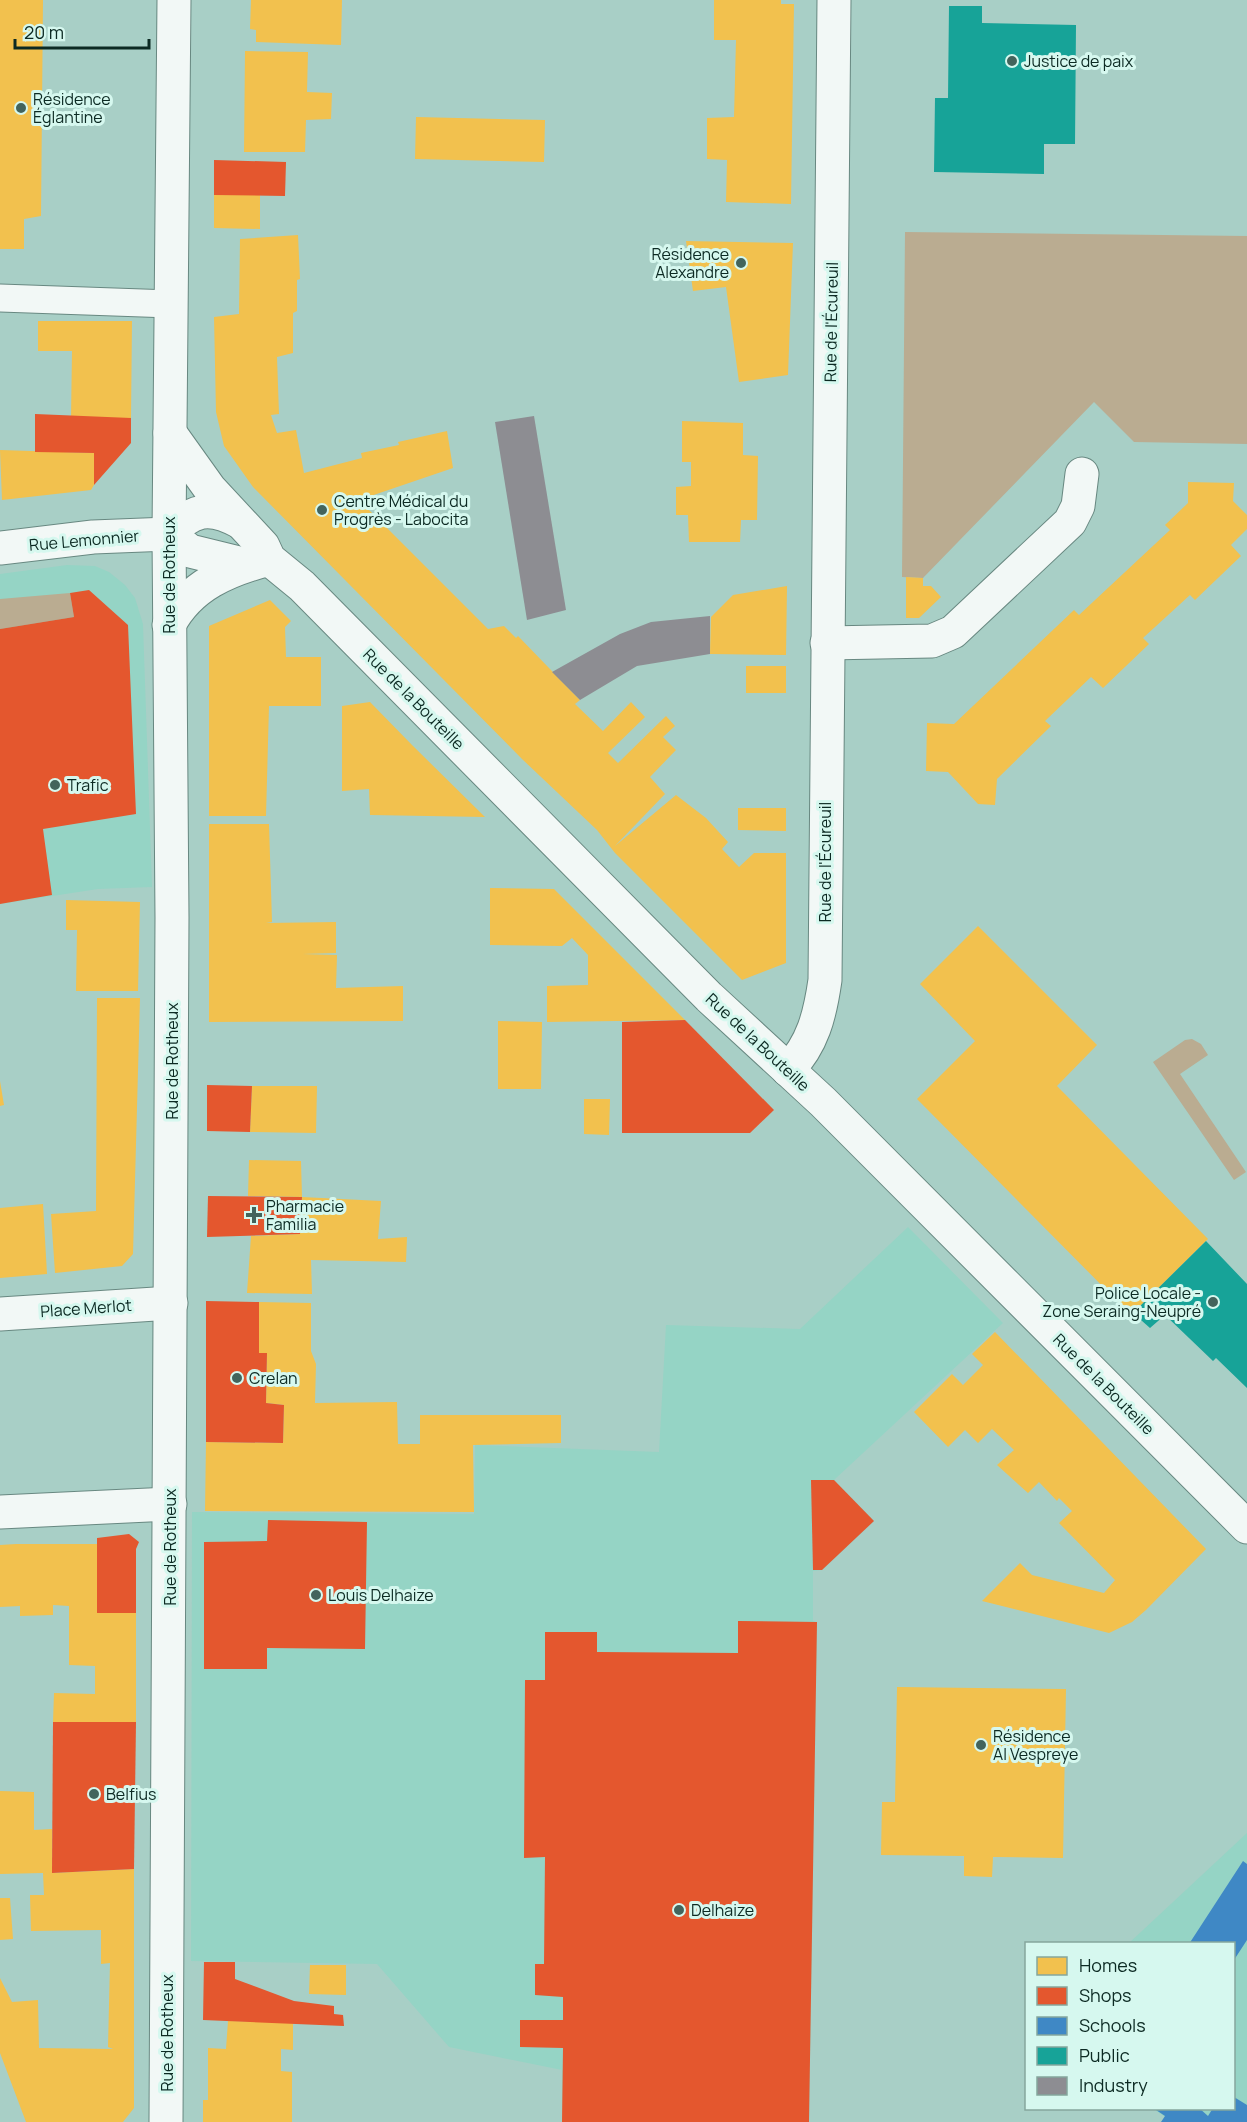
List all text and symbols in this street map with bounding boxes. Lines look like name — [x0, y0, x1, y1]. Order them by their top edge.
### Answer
scale bar — [15, 12, 148, 50]
text: 20 m — [24, 20, 64, 44]
place label: Justice de paix — [1024, 50, 1134, 72]
marker: Justice de paix — [1005, 54, 1019, 68]
place label: Résidence Églantine — [33, 88, 111, 128]
marker: Résidence Églantine — [14, 101, 28, 115]
place label: Résidence Alexandre — [651, 243, 729, 283]
marker: Résidence Alexandre — [734, 256, 748, 270]
street label: Rue de l'Écureuil — [819, 262, 843, 382]
place label: Centre Médical du Progrès - Labocita — [334, 490, 469, 530]
marker: Centre Médical du Progrès - Labocita — [315, 503, 329, 517]
street label: Rue de Rotheux — [158, 516, 180, 633]
street label: Rue Lemonnier — [28, 524, 140, 556]
street label: Rue de la Bouteille — [359, 644, 469, 754]
place label: Trafic — [67, 774, 109, 796]
marker: Trafic — [48, 778, 62, 792]
street label: Rue de l'Écureuil — [814, 802, 836, 922]
street label: Rue de la Bouteille — [701, 988, 815, 1096]
street label: Rue de Rotheux — [161, 1002, 183, 1119]
place label: Pharmacie Familia — [266, 1195, 344, 1235]
marker: Pharmacie Familia — [247, 1208, 261, 1222]
place label: Police Locale - Zone Seraing-Neupré — [1042, 1282, 1201, 1322]
street label: Place Merlot — [40, 1294, 132, 1322]
marker: Police Locale - Zone Seraing-Neupré — [1206, 1295, 1220, 1309]
street label: Rue de la Bouteille — [1049, 1329, 1159, 1439]
place label: Crelan — [249, 1367, 298, 1389]
marker: Crelan — [230, 1371, 244, 1385]
street label: Rue de Rotheux — [159, 1488, 181, 1605]
place label: Louis Delhaize — [328, 1584, 434, 1606]
marker: Louis Delhaize — [309, 1588, 323, 1602]
place label: Résidence Al Vespreye — [993, 1725, 1078, 1765]
marker: Résidence Al Vespreye — [974, 1738, 988, 1752]
place label: Belfius — [106, 1783, 156, 1805]
marker: Belfius — [87, 1787, 101, 1801]
place label: Delhaize — [691, 1899, 754, 1921]
marker: Delhaize — [672, 1903, 686, 1917]
legend — [1025, 1942, 1235, 2110]
text: Homes — [1079, 1953, 1137, 1977]
street label: Rue de Rotheux — [156, 1974, 178, 2091]
text: Shops — [1079, 1983, 1131, 2007]
text: Schools — [1079, 2013, 1146, 2037]
text: Public — [1079, 2043, 1130, 2067]
text: Industry — [1079, 2073, 1148, 2097]

